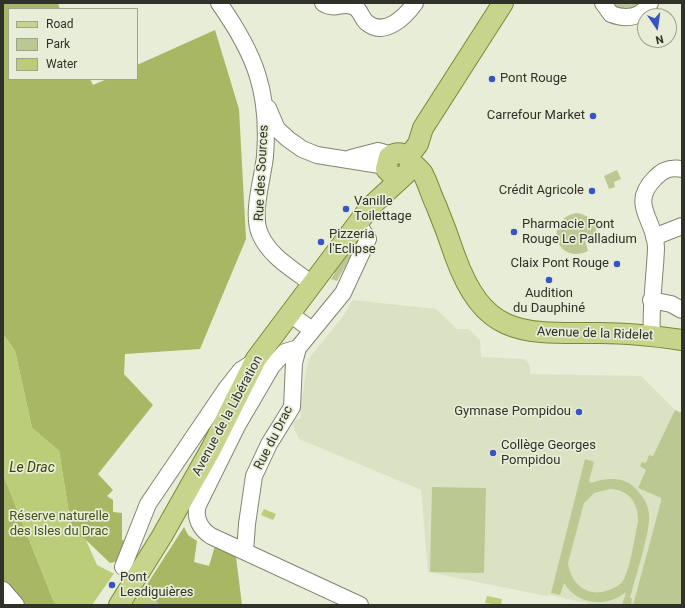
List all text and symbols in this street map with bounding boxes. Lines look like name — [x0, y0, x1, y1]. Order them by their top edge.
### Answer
legend — [8, 8, 138, 80]
north arrow — [637, 8, 677, 48]
text: Road — [46, 17, 74, 31]
text: N — [654, 32, 665, 46]
text: Park — [46, 37, 70, 51]
text: Water — [46, 57, 77, 71]
place label: Pont Rouge — [500, 71, 567, 87]
marker: Pont Rouge — [487, 74, 497, 84]
place label: Carrefour Market — [487, 108, 585, 124]
marker: Carrefour Market — [588, 111, 598, 121]
street label: Rue des Sources — [252, 124, 272, 222]
place label: Crédit Agricole — [499, 183, 584, 199]
marker: Crédit Agricole — [587, 186, 597, 196]
place label: Vanille Toilettage — [354, 194, 412, 225]
marker: Vanille Toilettage — [341, 204, 351, 214]
place label: Pharmacie Pont Rouge Le Palladium — [522, 217, 637, 248]
place label: Pizzeria l'Eclipse — [329, 227, 376, 258]
marker: Pharmacie Pont Rouge Le Palladium — [509, 227, 519, 237]
marker: Pizzeria l'Eclipse — [316, 237, 326, 247]
place label: Claix Pont Rouge — [510, 256, 609, 272]
marker: Claix Pont Rouge — [612, 259, 622, 269]
marker: Audition du Dauphiné — [544, 275, 554, 285]
place label: Audition du Dauphiné — [513, 286, 585, 317]
street label: Avenue de la Ridelet — [537, 324, 653, 344]
street label: Avenue de la Libération — [190, 353, 266, 479]
street label: Rue du Drac — [251, 403, 297, 473]
place label: Gymnase Pompidou — [454, 404, 571, 420]
marker: Gymnase Pompidou — [574, 407, 584, 417]
place label: Collège Georges Pompidou — [501, 438, 596, 469]
marker: Collège Georges Pompidou — [488, 448, 498, 458]
water label: Le Drac — [9, 460, 55, 476]
park label: Réserve naturelle des Isles du Drac — [9, 509, 109, 540]
place label: Pont Lesdiguières — [120, 570, 194, 601]
marker: Pont Lesdiguières — [107, 580, 117, 590]

